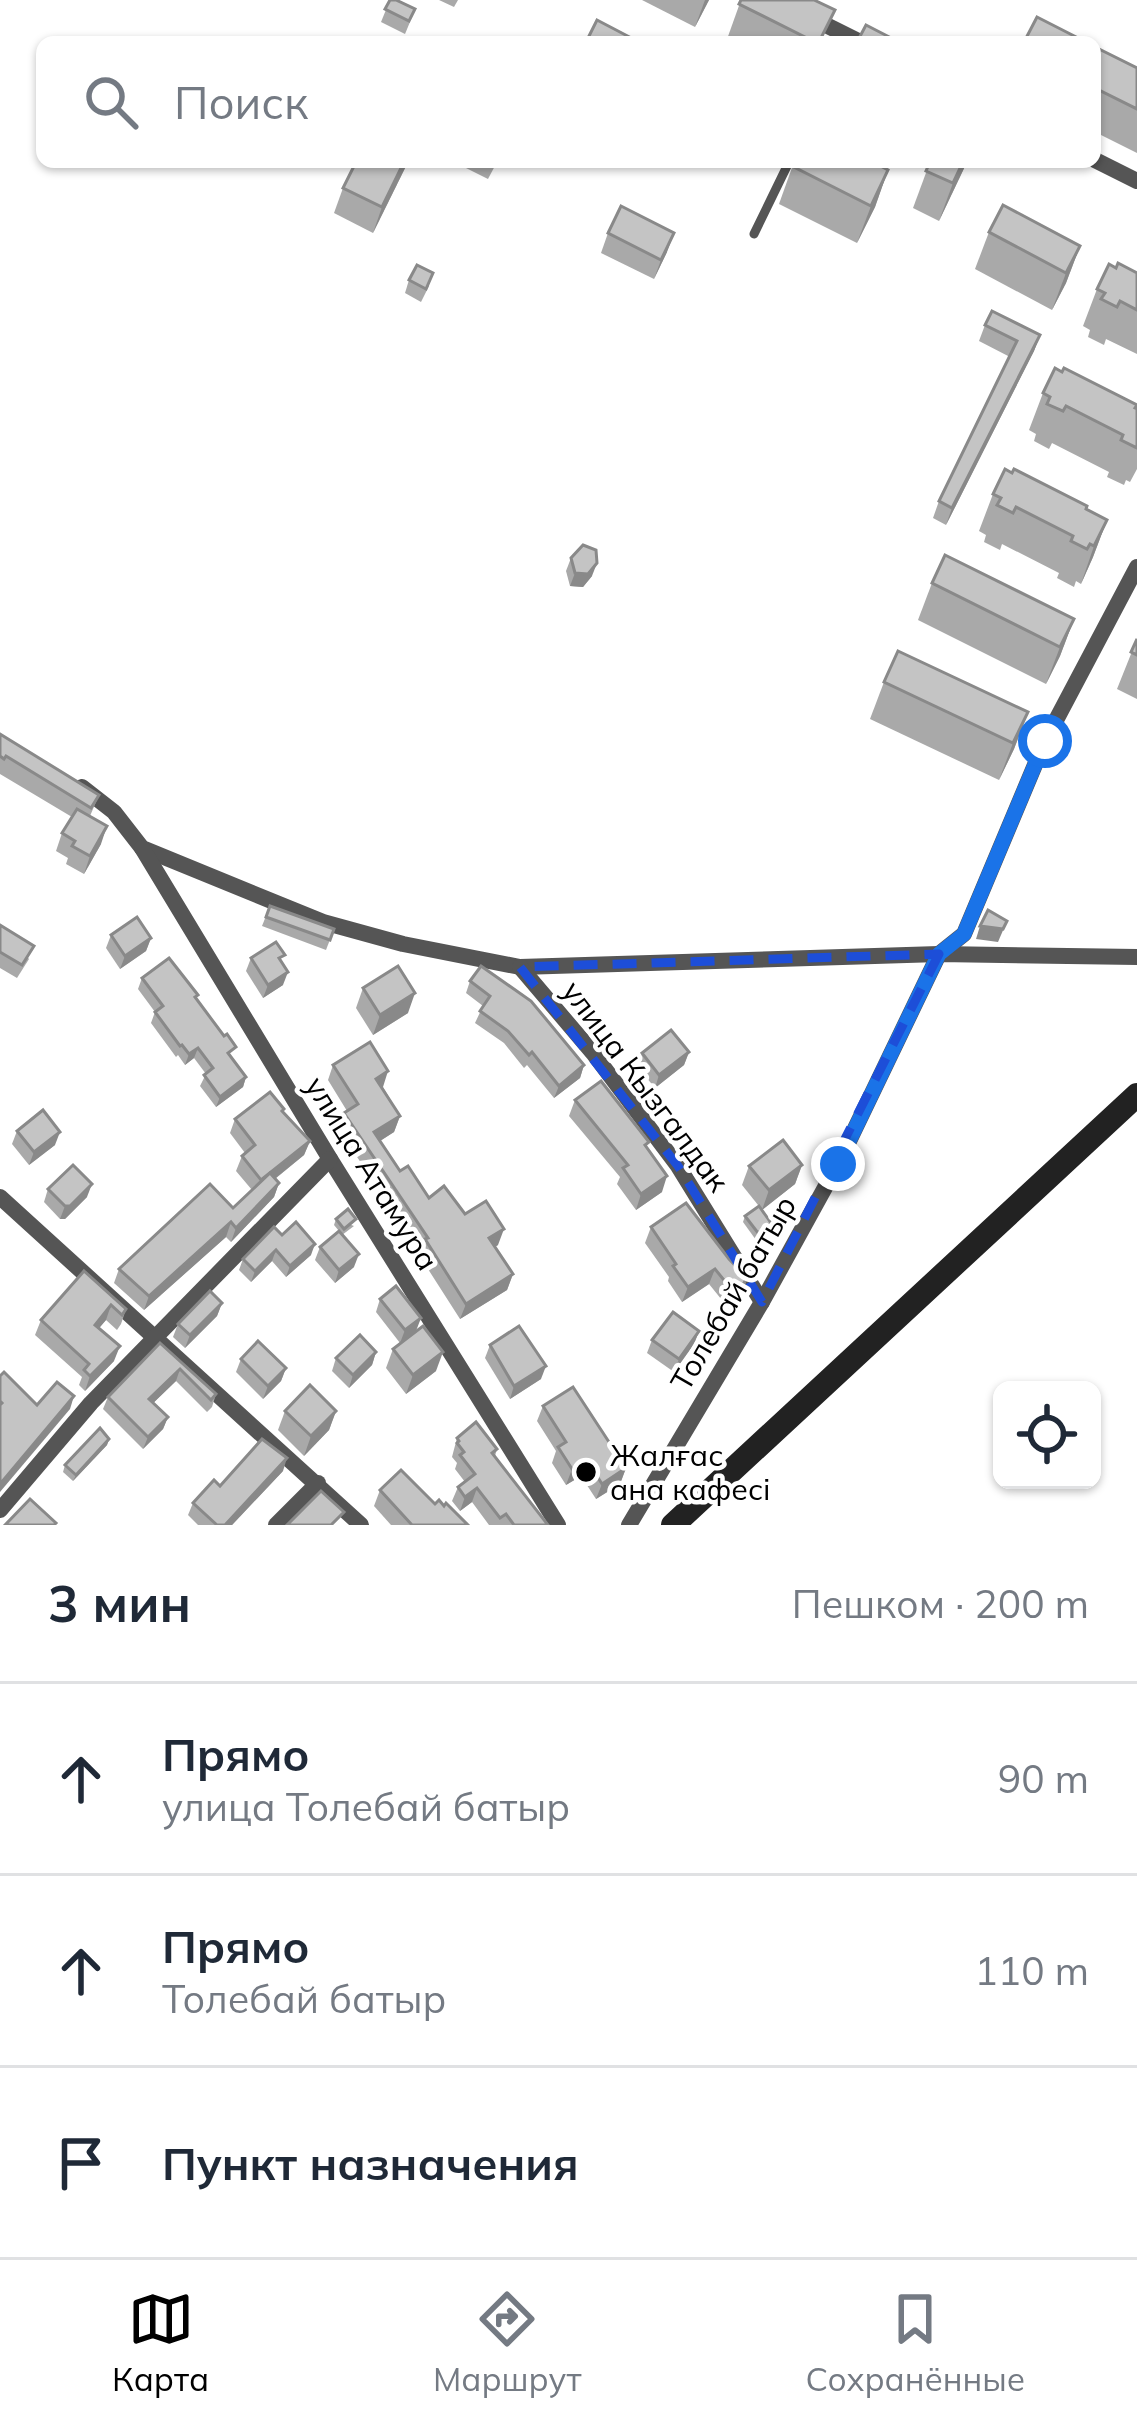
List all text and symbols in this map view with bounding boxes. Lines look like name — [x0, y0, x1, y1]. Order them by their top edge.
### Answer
search box — [36, 36, 1101, 168]
icon: search — [78, 69, 144, 135]
text: Поиск — [174, 74, 308, 130]
route start — [1018, 714, 1072, 768]
street label: улица Кызгалдак — [554, 973, 738, 1200]
street label: улица Атамура — [297, 1069, 447, 1277]
route end — [811, 1137, 865, 1191]
street label: Толебай батыр — [662, 1189, 804, 1397]
map controls — [993, 1381, 1101, 1489]
button: locate — [993, 1381, 1101, 1489]
place label: Жалғас ана кафесі — [610, 1436, 771, 1508]
marker: Жалғас ана кафесі — [573, 1459, 599, 1485]
text: 3 мин — [48, 1571, 191, 1635]
text: Пешком · 200 m — [792, 1579, 1089, 1628]
text: Прямо — [162, 1726, 310, 1782]
icon: ahead — [48, 1746, 114, 1812]
text: 90 m — [998, 1754, 1089, 1803]
text: улица Толебай батыр — [162, 1782, 570, 1831]
text: Прямо — [162, 1918, 310, 1974]
icon: ahead — [48, 1938, 114, 2004]
text: 110 m — [974, 1946, 1089, 1995]
text: Толебай батыр — [162, 1974, 446, 2023]
icon: arrive — [48, 2130, 114, 2196]
text: Пункт назначения — [162, 2135, 579, 2191]
tab: Карта — [112, 2286, 209, 2399]
tab: Маршрут — [433, 2286, 581, 2399]
tab: Сохранённые — [805, 2286, 1025, 2399]

